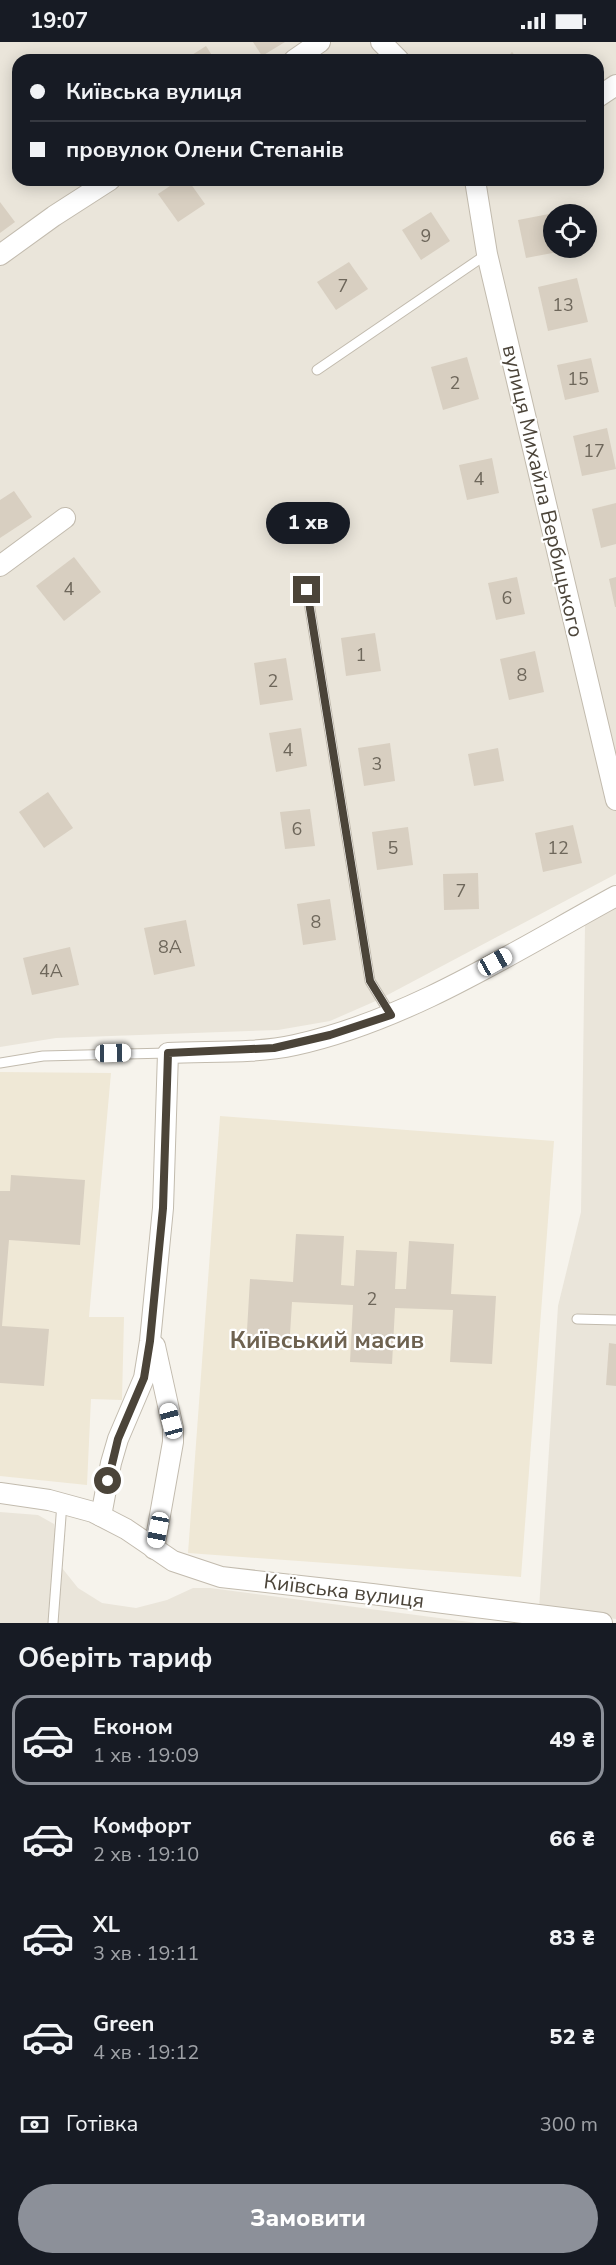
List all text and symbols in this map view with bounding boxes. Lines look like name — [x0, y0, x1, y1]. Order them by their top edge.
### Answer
text: 19:07 — [30, 6, 88, 36]
text: Київська вулиця — [66, 77, 242, 107]
text: провулок Олени Степанів — [66, 135, 344, 165]
map controls — [543, 204, 597, 258]
button: locate — [543, 204, 597, 258]
house number: 9 — [421, 224, 431, 248]
house number: 7 — [338, 274, 348, 298]
house number: 13 — [552, 293, 574, 317]
street label: вулиця Михайла Вербицького — [496, 342, 590, 640]
house number: 15 — [567, 367, 589, 391]
house number: 2 — [450, 371, 460, 395]
house number: 17 — [583, 439, 605, 463]
house number: 4 — [474, 467, 485, 491]
callout: 1 хв — [265, 503, 349, 545]
text: 1 хв — [288, 509, 328, 536]
route end — [293, 576, 320, 603]
house number: 4 — [64, 577, 75, 601]
house number: 6 — [502, 586, 512, 610]
house number: 1 — [356, 643, 366, 667]
house number: 8 — [517, 663, 527, 687]
house number: 2 — [268, 669, 278, 693]
house number: 4 — [283, 738, 294, 762]
house number: 3 — [372, 752, 382, 776]
house number: 6 — [292, 817, 302, 841]
house number: 5 — [388, 836, 398, 860]
house number: 12 — [547, 836, 569, 860]
house number: 7 — [456, 879, 466, 903]
house number: 8 — [311, 910, 321, 934]
house number: 8А — [158, 935, 182, 959]
car — [475, 945, 515, 979]
house number: 4А — [39, 959, 63, 983]
car — [95, 1044, 131, 1062]
house number: 2 — [367, 1287, 377, 1311]
district label: Київський масив — [230, 1324, 424, 1356]
car — [158, 1401, 184, 1441]
route start — [94, 1467, 121, 1494]
car — [146, 1511, 170, 1549]
street label: Київська вулиця — [262, 1567, 426, 1615]
text: Оберіть тариф — [18, 1640, 212, 1677]
text: Економ — [93, 1712, 173, 1742]
icon: car — [21, 1713, 75, 1767]
text: 49 ₴ — [549, 1725, 595, 1755]
text: 1 хв · 19:09 — [93, 1742, 199, 1769]
text: Комфорт — [93, 1811, 191, 1841]
icon: car — [21, 1812, 75, 1866]
text: 66 ₴ — [549, 1824, 595, 1854]
text: 2 хв · 19:10 — [93, 1841, 199, 1868]
text: XL — [93, 1910, 120, 1940]
icon: car — [21, 1911, 75, 1965]
text: 83 ₴ — [549, 1923, 595, 1953]
text: 3 хв · 19:11 — [93, 1940, 199, 1967]
text: Green — [93, 2009, 154, 2039]
icon: car — [21, 2010, 75, 2064]
text: 52 ₴ — [549, 2022, 595, 2052]
text: 4 хв · 19:12 — [93, 2039, 199, 2066]
icon: cash — [18, 2108, 51, 2141]
text: Готівка — [66, 2109, 138, 2139]
text: 300 m — [540, 2111, 598, 2138]
button: Замовити — [18, 2184, 598, 2253]

